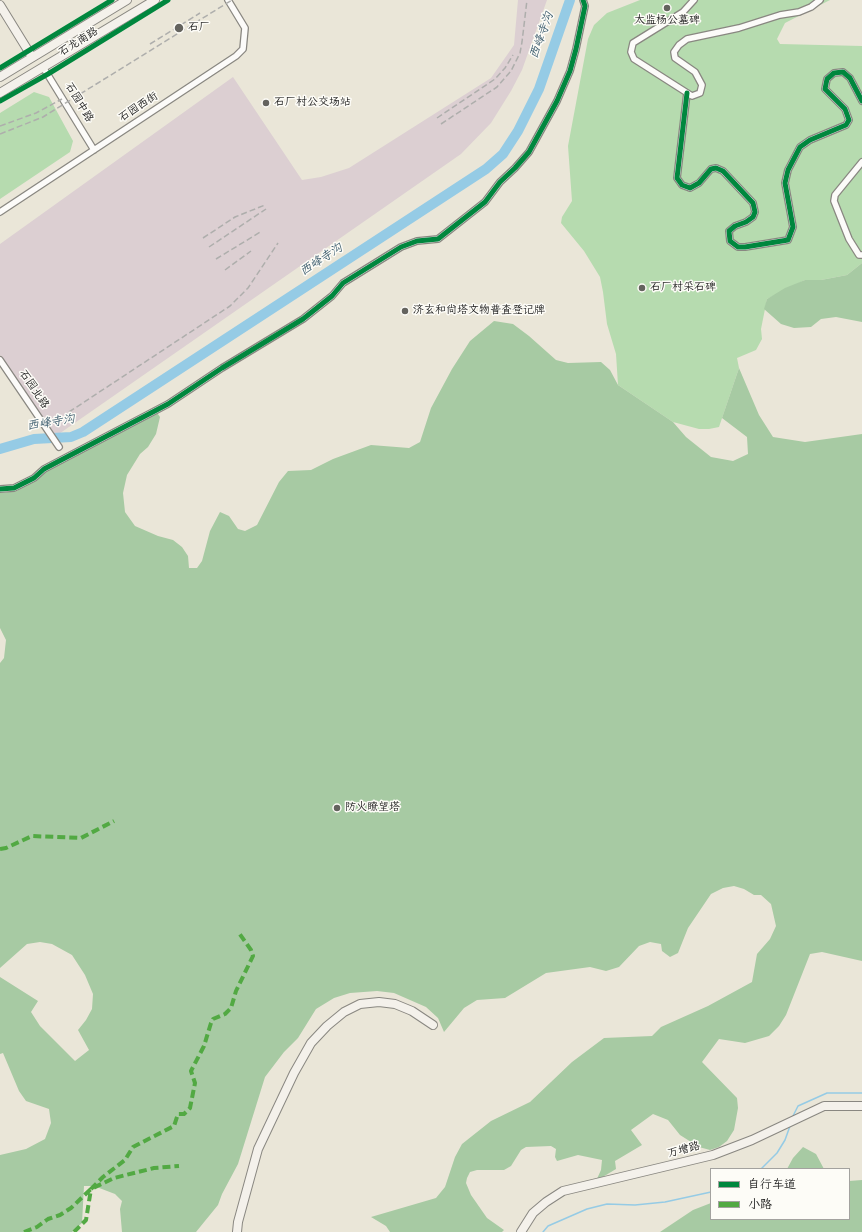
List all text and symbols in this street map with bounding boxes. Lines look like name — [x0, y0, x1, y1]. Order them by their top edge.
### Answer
marker: 太监杨公墓碑 — [662, 3, 672, 13]
water label: 西峰寺沟 — [528, 11, 558, 61]
place label: 太监杨公墓碑 — [634, 14, 700, 28]
place label: 石厂 — [188, 21, 210, 35]
marker: 石厂 — [173, 22, 185, 34]
street label: 石龙南路 — [57, 26, 101, 60]
street label: 石园中路 — [61, 81, 95, 125]
street label: 石园西街 — [117, 90, 161, 126]
place label: 石厂村公交场站 — [274, 96, 351, 110]
marker: 石厂村公交场站 — [261, 98, 271, 108]
water label: 西峰寺沟 — [298, 242, 346, 280]
place label: 石厂村采石碑 — [650, 281, 716, 295]
marker: 石厂村采石碑 — [637, 283, 647, 293]
place label: 济玄和尚塔文物普查登记牌 — [413, 304, 545, 318]
marker: 济玄和尚塔文物普查登记牌 — [400, 306, 410, 316]
street label: 石园北路 — [15, 368, 51, 412]
water label: 西峰寺沟 — [26, 413, 76, 435]
place label: 防火瞭望塔 — [345, 801, 400, 815]
marker: 防火瞭望塔 — [332, 803, 342, 813]
street label: 万增路 — [666, 1141, 702, 1161]
legend — [710, 1168, 850, 1220]
text: 自行车道 — [748, 1179, 796, 1193]
text: 小路 — [748, 1199, 772, 1213]

